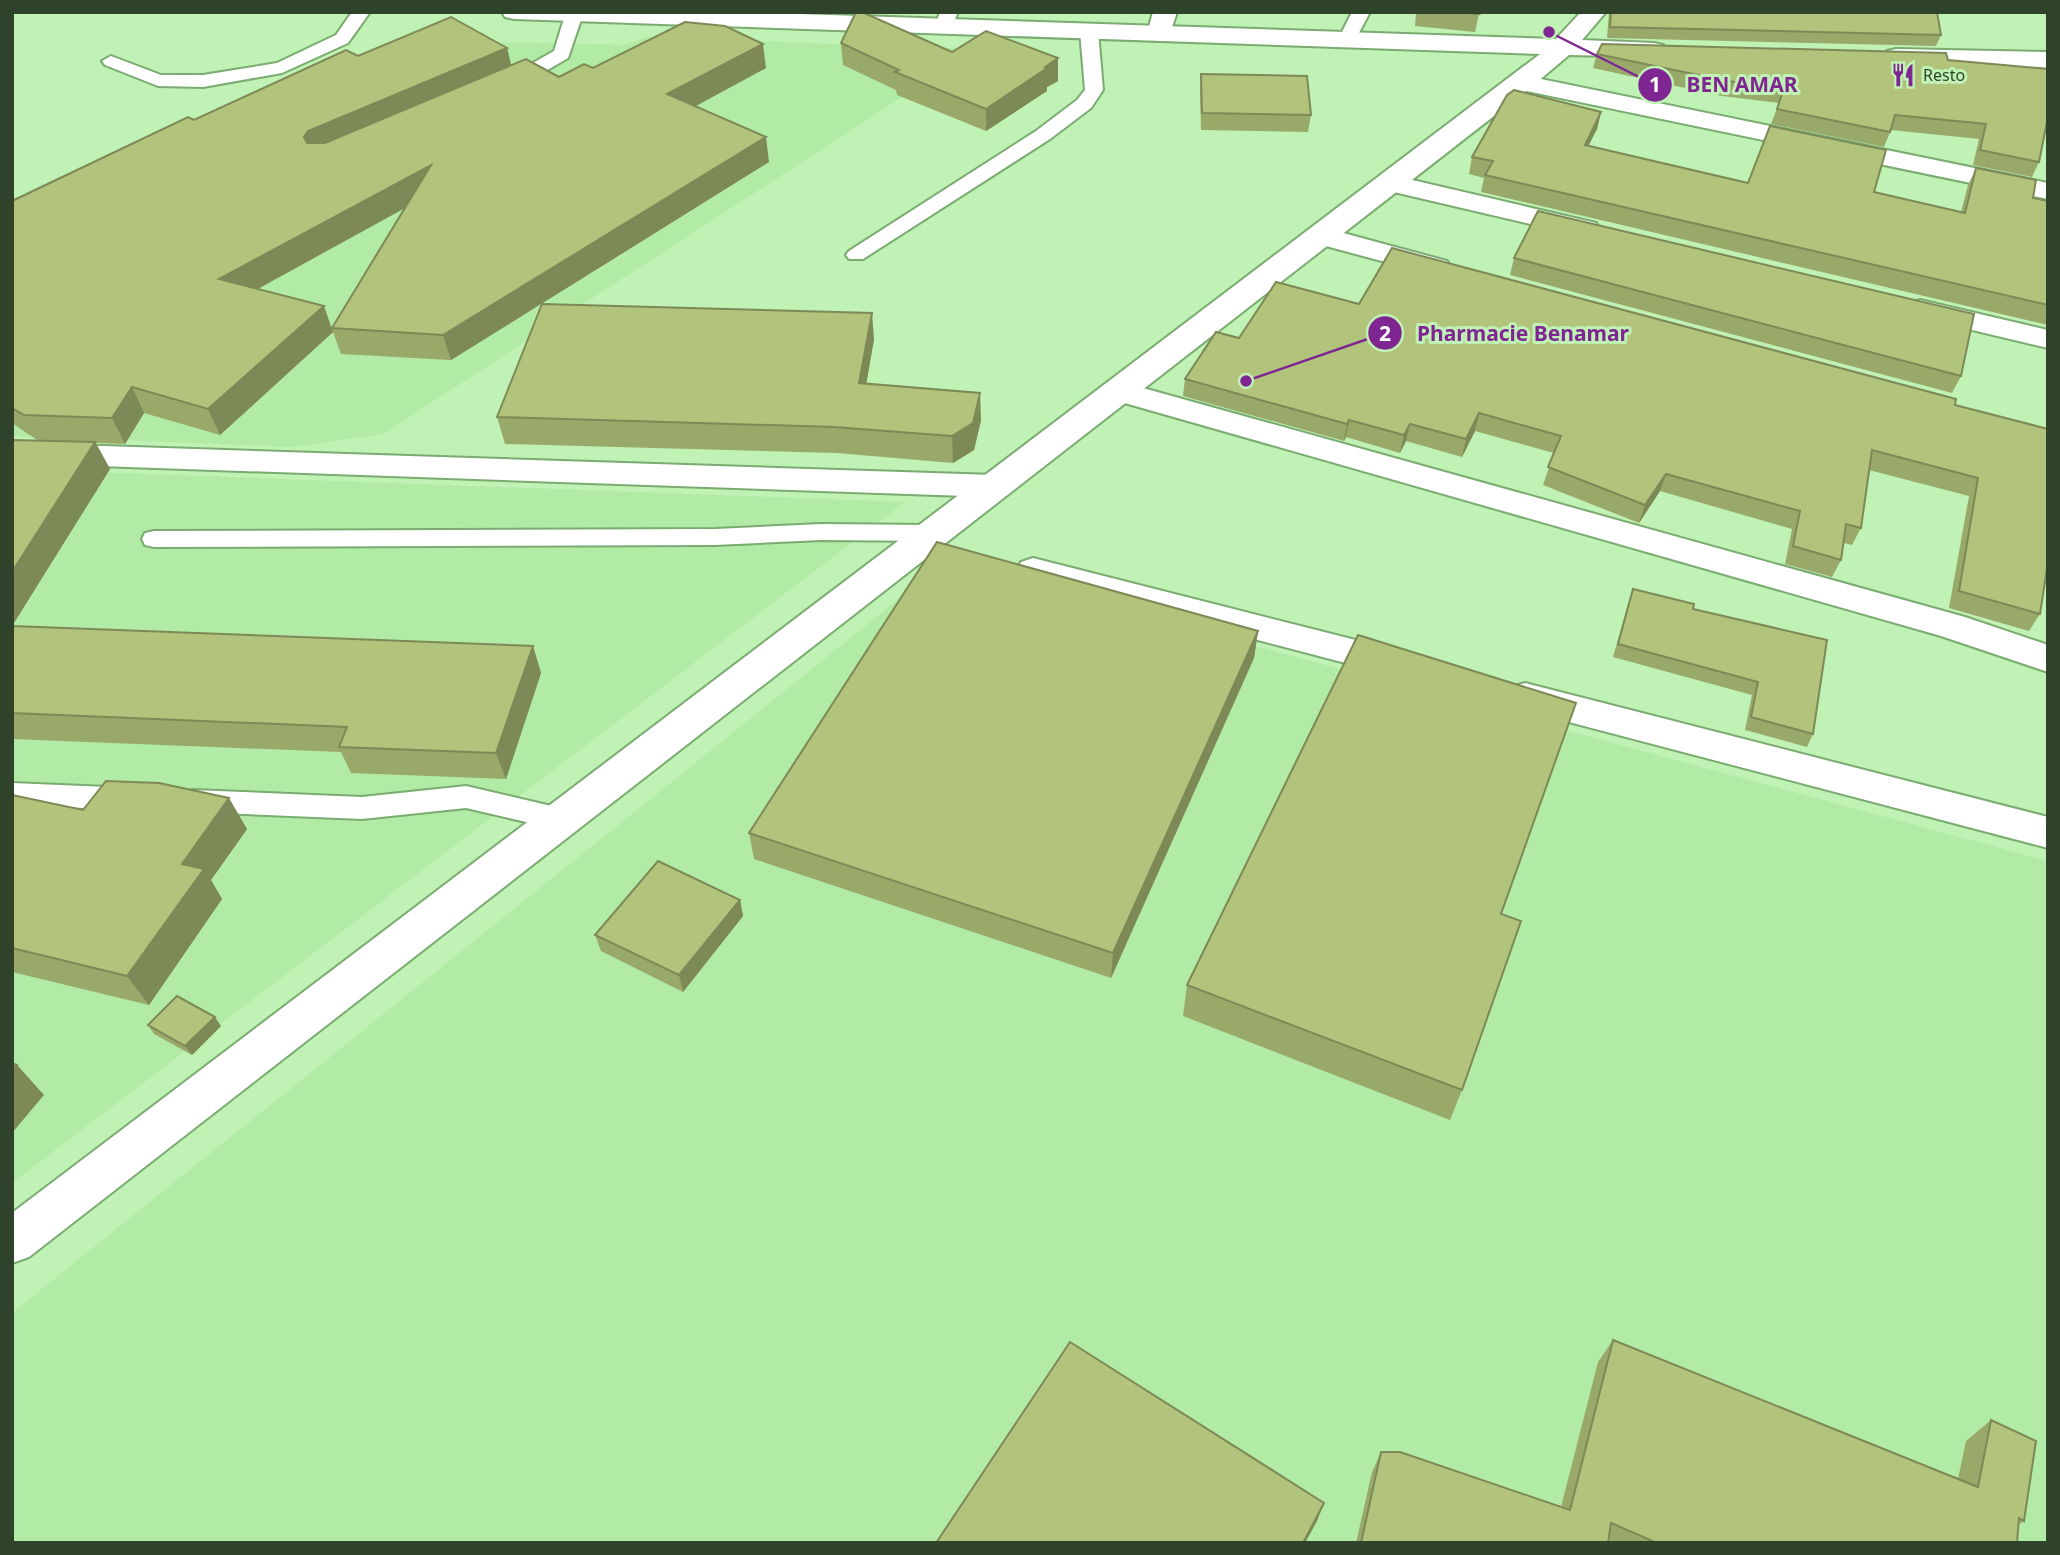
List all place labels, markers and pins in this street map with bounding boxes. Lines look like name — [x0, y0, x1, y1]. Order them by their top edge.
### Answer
restaurant icon: Resto — [1889, 61, 1917, 89]
callout: BEN AMAR — [1638, 64, 1812, 106]
place label: Resto — [1923, 64, 1965, 86]
callout: Pharmacie Benamar — [1368, 312, 1643, 354]

